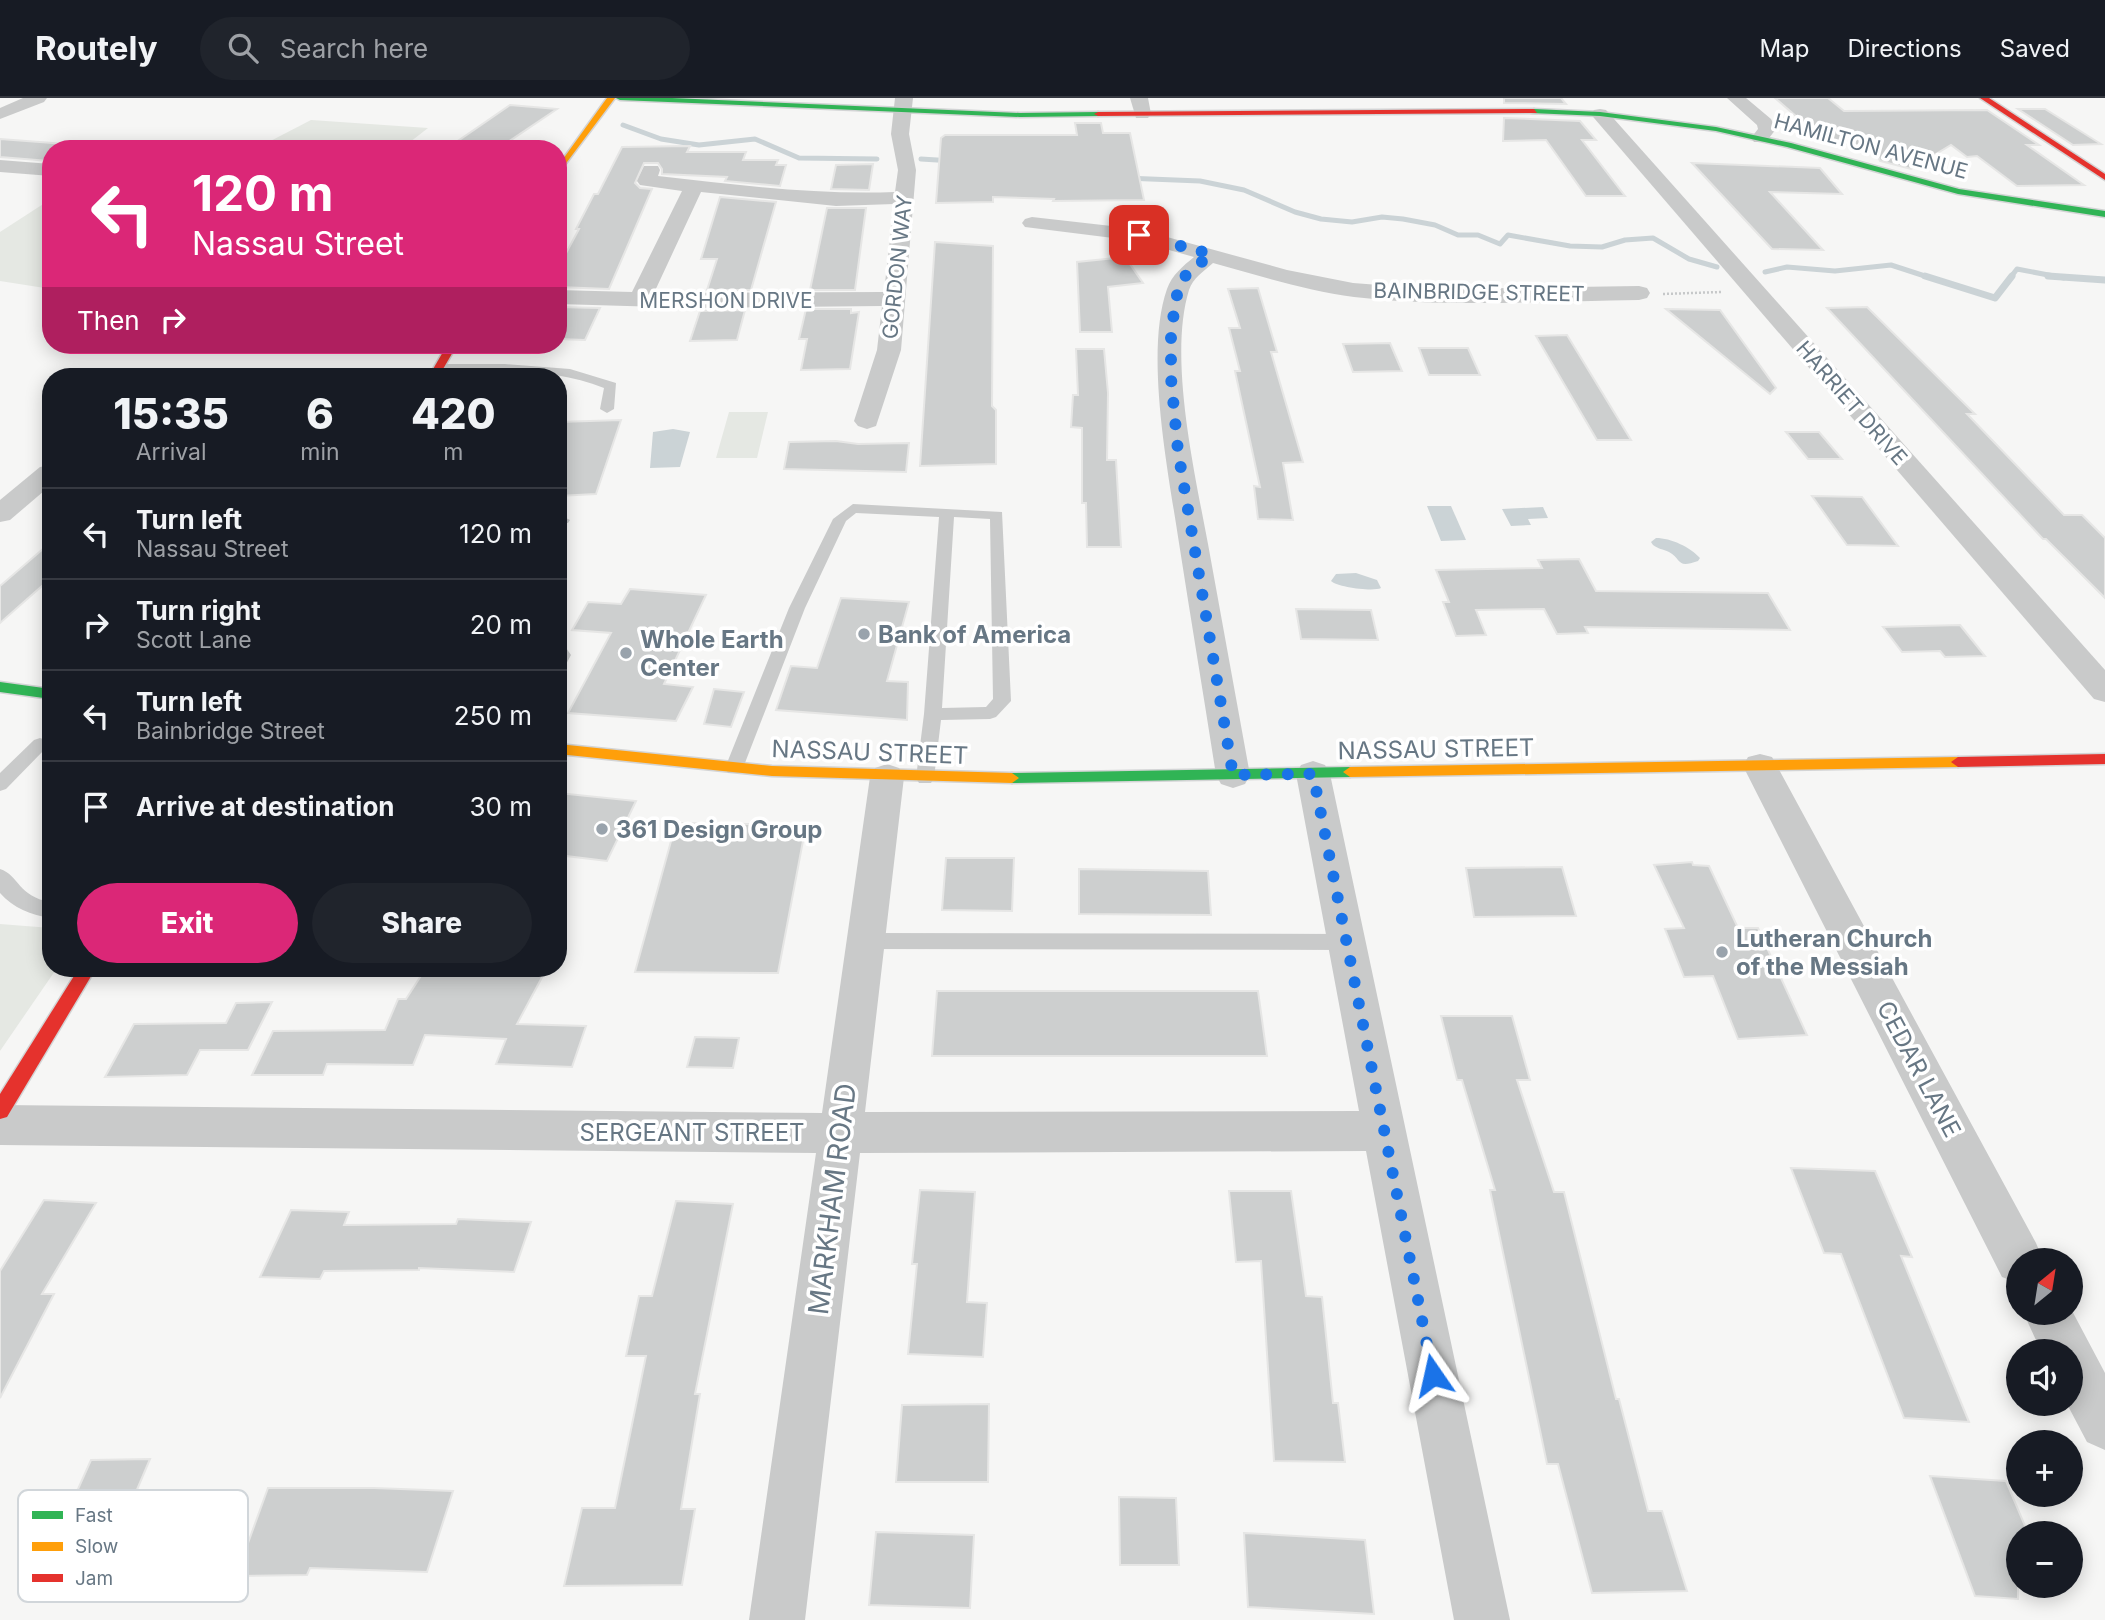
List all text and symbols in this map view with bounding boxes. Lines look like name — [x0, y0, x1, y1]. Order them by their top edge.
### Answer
search box — [200, 17, 690, 80]
text: Routely — [35, 28, 158, 68]
icon: search — [224, 29, 262, 67]
text: Search here — [280, 33, 428, 64]
text: Map — [1760, 34, 1809, 63]
text: Directions — [1847, 34, 1962, 63]
text: Saved — [2000, 34, 2070, 63]
street label: HAMILTON AVENUE — [1771, 108, 1971, 184]
text: 120 m — [192, 164, 333, 223]
icon: left — [77, 168, 168, 259]
street label: GORDON WAY — [877, 194, 917, 340]
pin — [1109, 205, 1169, 265]
icon: arrive — [1120, 216, 1158, 254]
text: Nassau Street — [192, 224, 404, 263]
street label: BAINBRIDGE STREET — [1373, 278, 1585, 306]
street label: MERSHON DRIVE — [639, 288, 813, 313]
icon: right — [154, 301, 192, 339]
text: Then — [77, 305, 140, 336]
street label: HARRIET DRIVE — [1791, 336, 1913, 470]
text: 15:35 — [113, 388, 229, 439]
text: 6 — [306, 388, 334, 439]
text: 420 — [411, 388, 496, 439]
text: Arrival — [136, 438, 207, 466]
text: min — [300, 438, 340, 466]
text: m — [443, 438, 463, 466]
text: Turn left — [136, 504, 242, 535]
icon: left — [77, 515, 115, 553]
text: 120 m — [459, 518, 532, 549]
text: Nassau Street — [136, 535, 288, 563]
text: Turn right — [136, 595, 261, 626]
icon: right — [77, 606, 115, 644]
text: 20 m — [470, 609, 532, 640]
place label: Bank of America — [878, 620, 1071, 649]
place label: Whole Earth Center — [640, 625, 784, 682]
text: Scott Lane — [136, 626, 252, 654]
marker: Bank of America — [856, 626, 872, 642]
marker: Whole Earth Center — [618, 645, 634, 661]
text: Turn left — [136, 686, 242, 717]
icon: left — [77, 697, 115, 735]
text: 250 m — [454, 700, 532, 731]
text: Bainbridge Street — [136, 717, 325, 745]
street label: NASSAU STREET — [1337, 733, 1535, 765]
street label: NASSAU STREET — [771, 734, 969, 770]
icon: arrive — [77, 788, 115, 826]
text: Arrive at destination — [136, 791, 395, 822]
text: 30 m — [469, 791, 532, 822]
place label: 361 Design Group — [616, 815, 822, 844]
marker: 361 Design Group — [594, 821, 610, 837]
button: Exit — [77, 883, 298, 963]
button: Share — [312, 883, 532, 963]
place label: Lutheran Church of the Messiah — [1736, 924, 1933, 981]
marker: Lutheran Church of the Messiah — [1714, 944, 1730, 960]
street label: CEDAR LANE — [1871, 996, 1967, 1142]
street label: MARKHAM ROAD — [801, 1081, 863, 1317]
street label: SERGEANT STREET — [579, 1118, 805, 1147]
north arrow — [2006, 1248, 2082, 1325]
map controls — [2006, 1248, 2083, 1598]
position arrow — [1396, 1338, 1470, 1412]
button: sound — [2006, 1339, 2083, 1416]
button: + — [2006, 1430, 2083, 1507]
legend — [18, 1490, 248, 1602]
text: Fast — [75, 1504, 113, 1527]
button: − — [2006, 1521, 2083, 1598]
text: Slow — [75, 1535, 118, 1558]
text: Jam — [75, 1567, 113, 1590]

